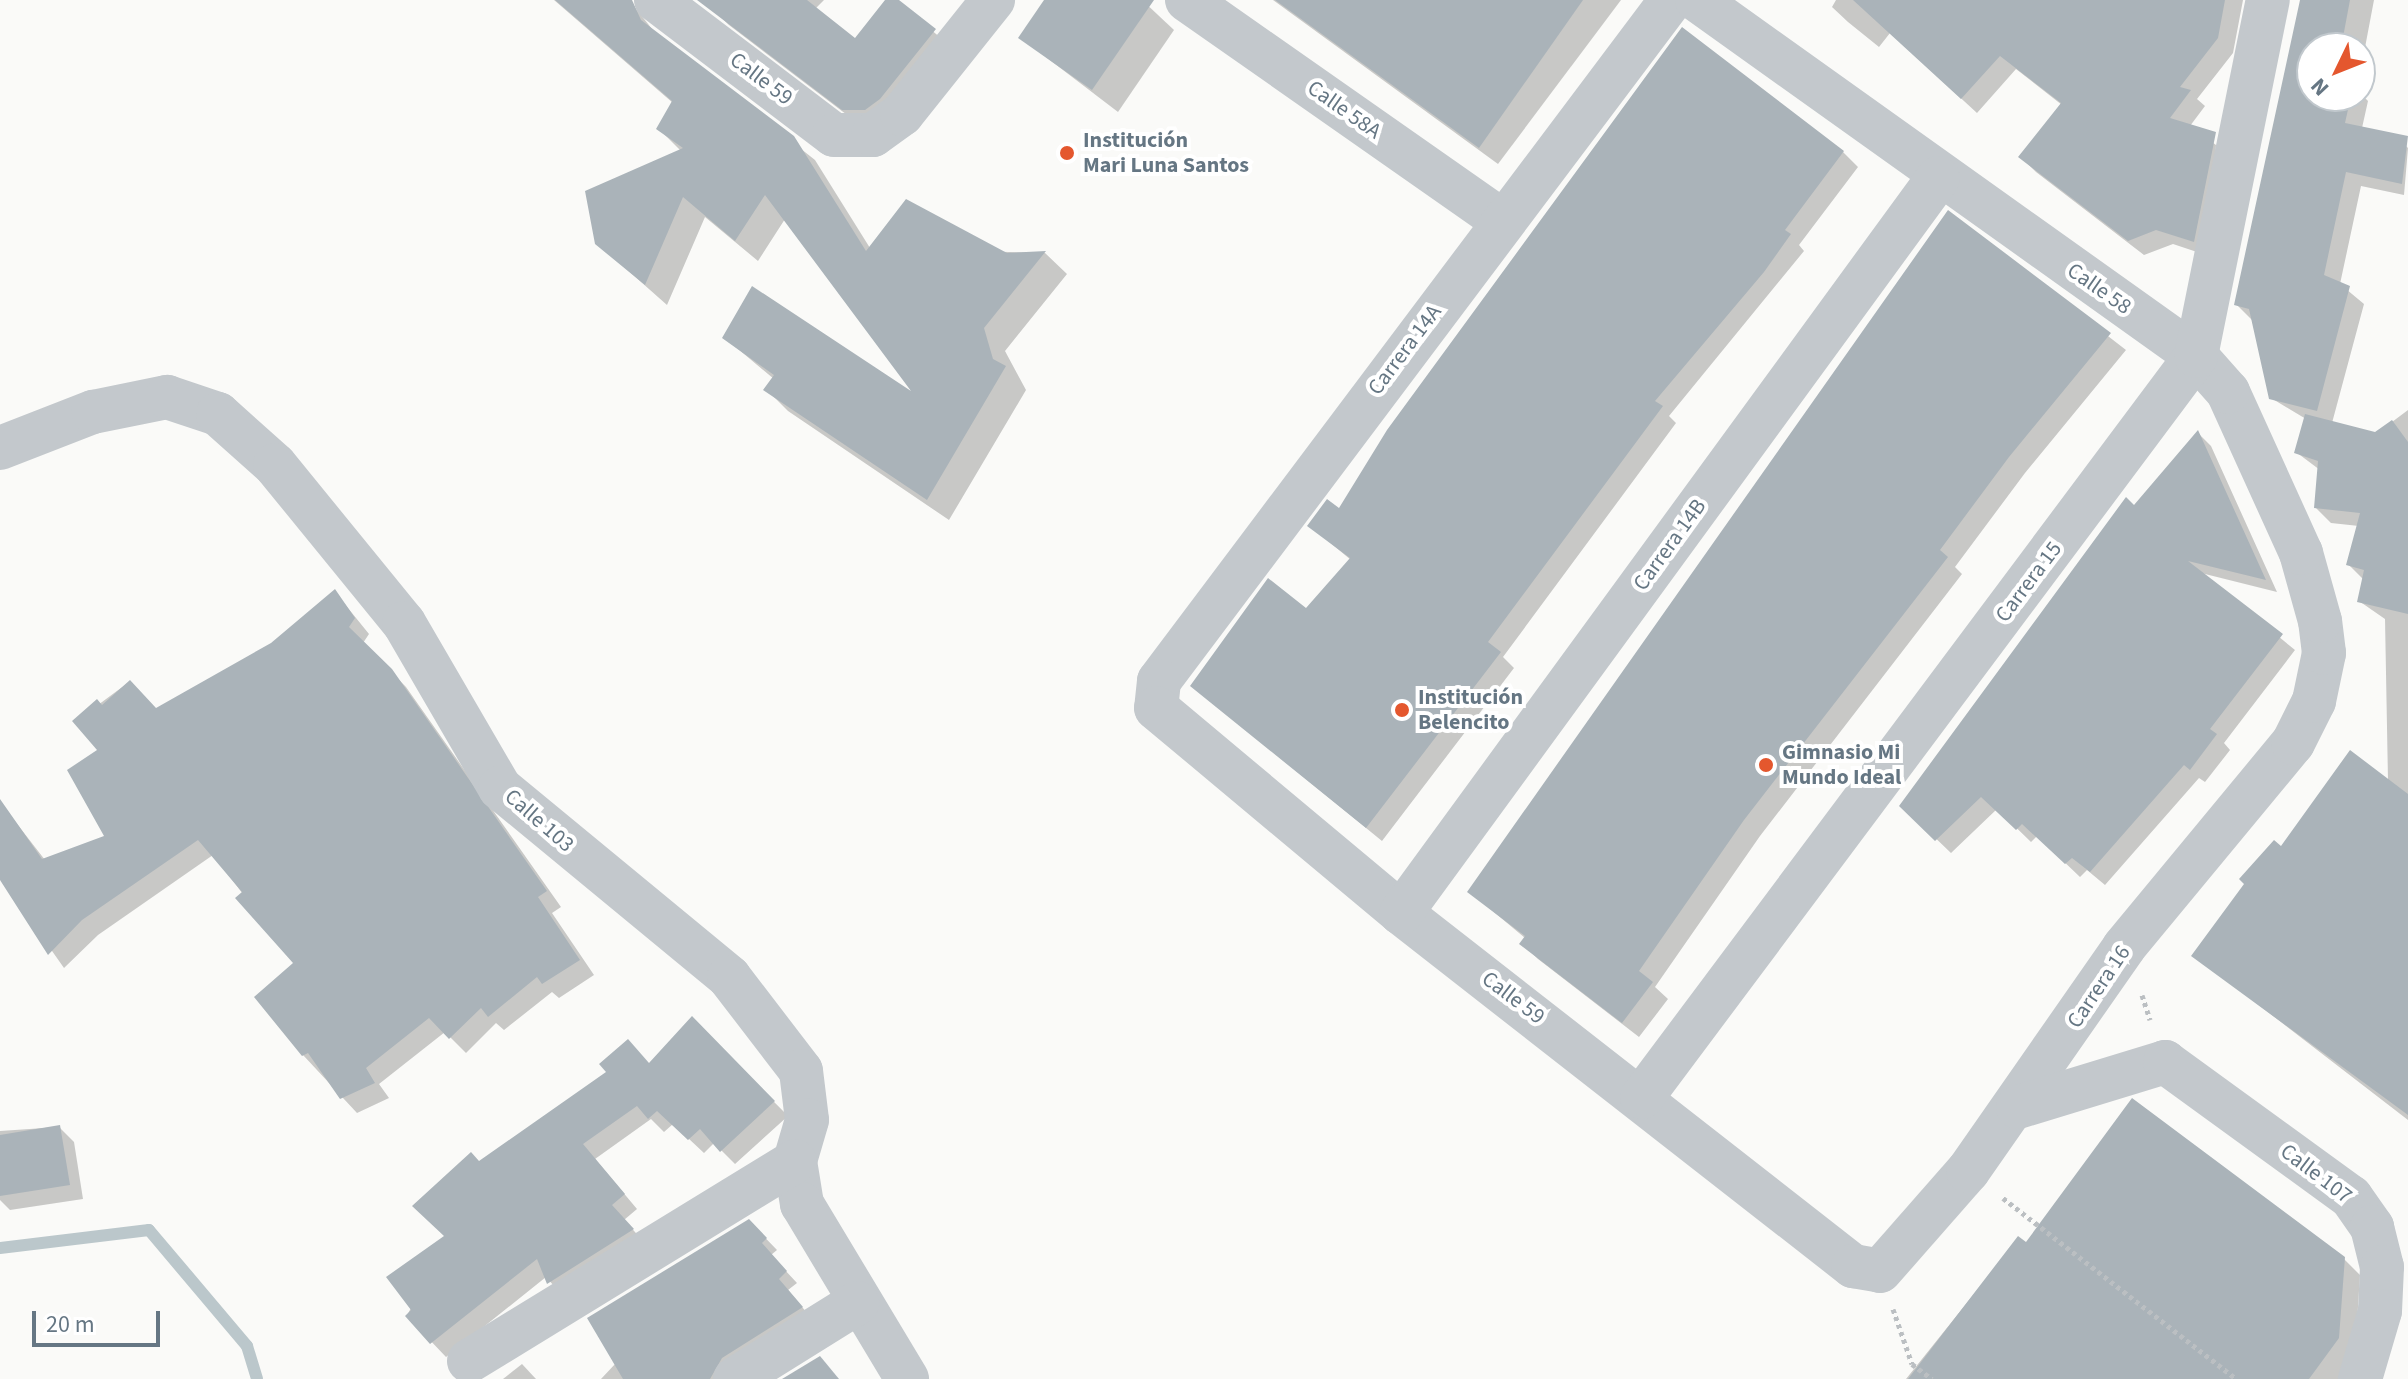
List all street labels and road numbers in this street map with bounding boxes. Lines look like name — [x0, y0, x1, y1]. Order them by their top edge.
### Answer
street label: Calle 59 — [724, 47, 798, 111]
street label: Calle 58A — [1302, 75, 1386, 145]
street label: Calle 58 — [2062, 258, 2136, 320]
street label: Carrera 14A — [1363, 300, 1447, 400]
street label: Carrera 14B — [1628, 494, 1712, 596]
street label: Carrera 15 — [1990, 536, 2068, 628]
street label: Calle 103 — [499, 784, 579, 858]
street label: Carrera 16 — [2062, 941, 2136, 1033]
street label: Calle 59 — [1476, 966, 1550, 1030]
street label: Calle 107 — [2275, 1138, 2357, 1210]

